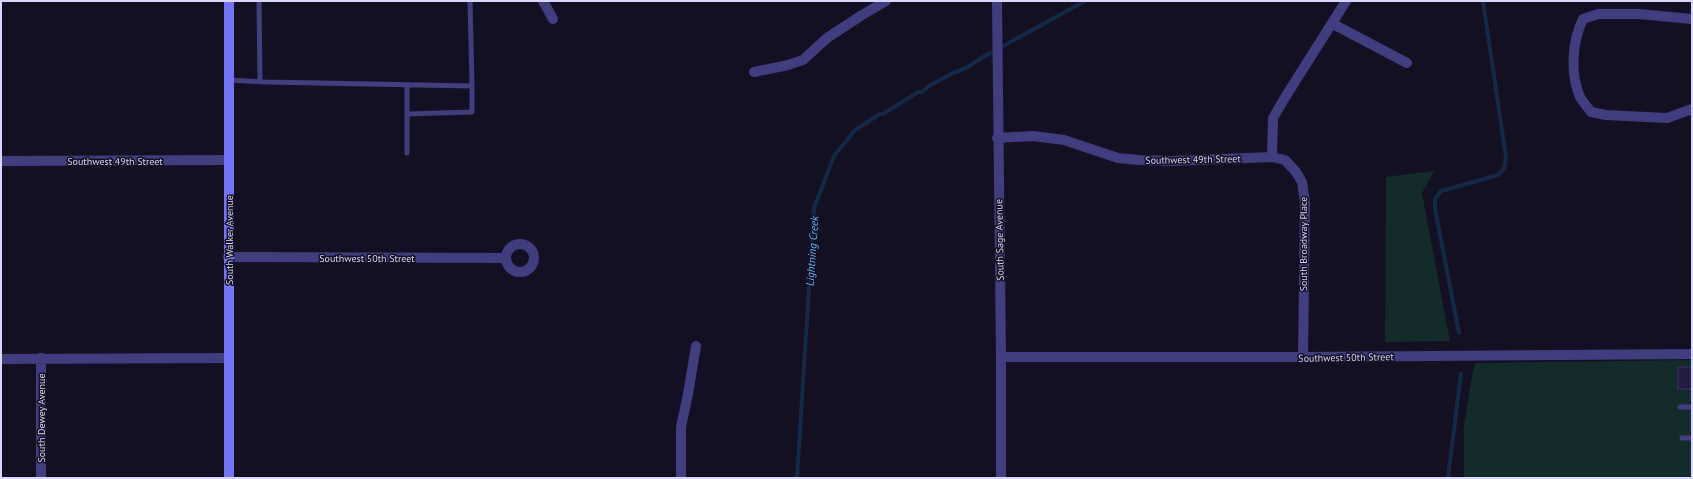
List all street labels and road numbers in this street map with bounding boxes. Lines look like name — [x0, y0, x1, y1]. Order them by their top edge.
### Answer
street label: Southwest 49th Street — [1145, 152, 1241, 167]
street label: Southwest 49th Street — [67, 155, 163, 168]
street label: South Walker Avenue — [223, 195, 236, 285]
street label: South Broadway Place — [1297, 197, 1310, 291]
street label: South Sage Avenue — [992, 199, 1007, 281]
street label: Southwest 50th Street — [319, 252, 415, 265]
street label: Southwest 50th Street — [1298, 350, 1394, 365]
street label: South Dewey Avenue — [35, 373, 48, 463]

